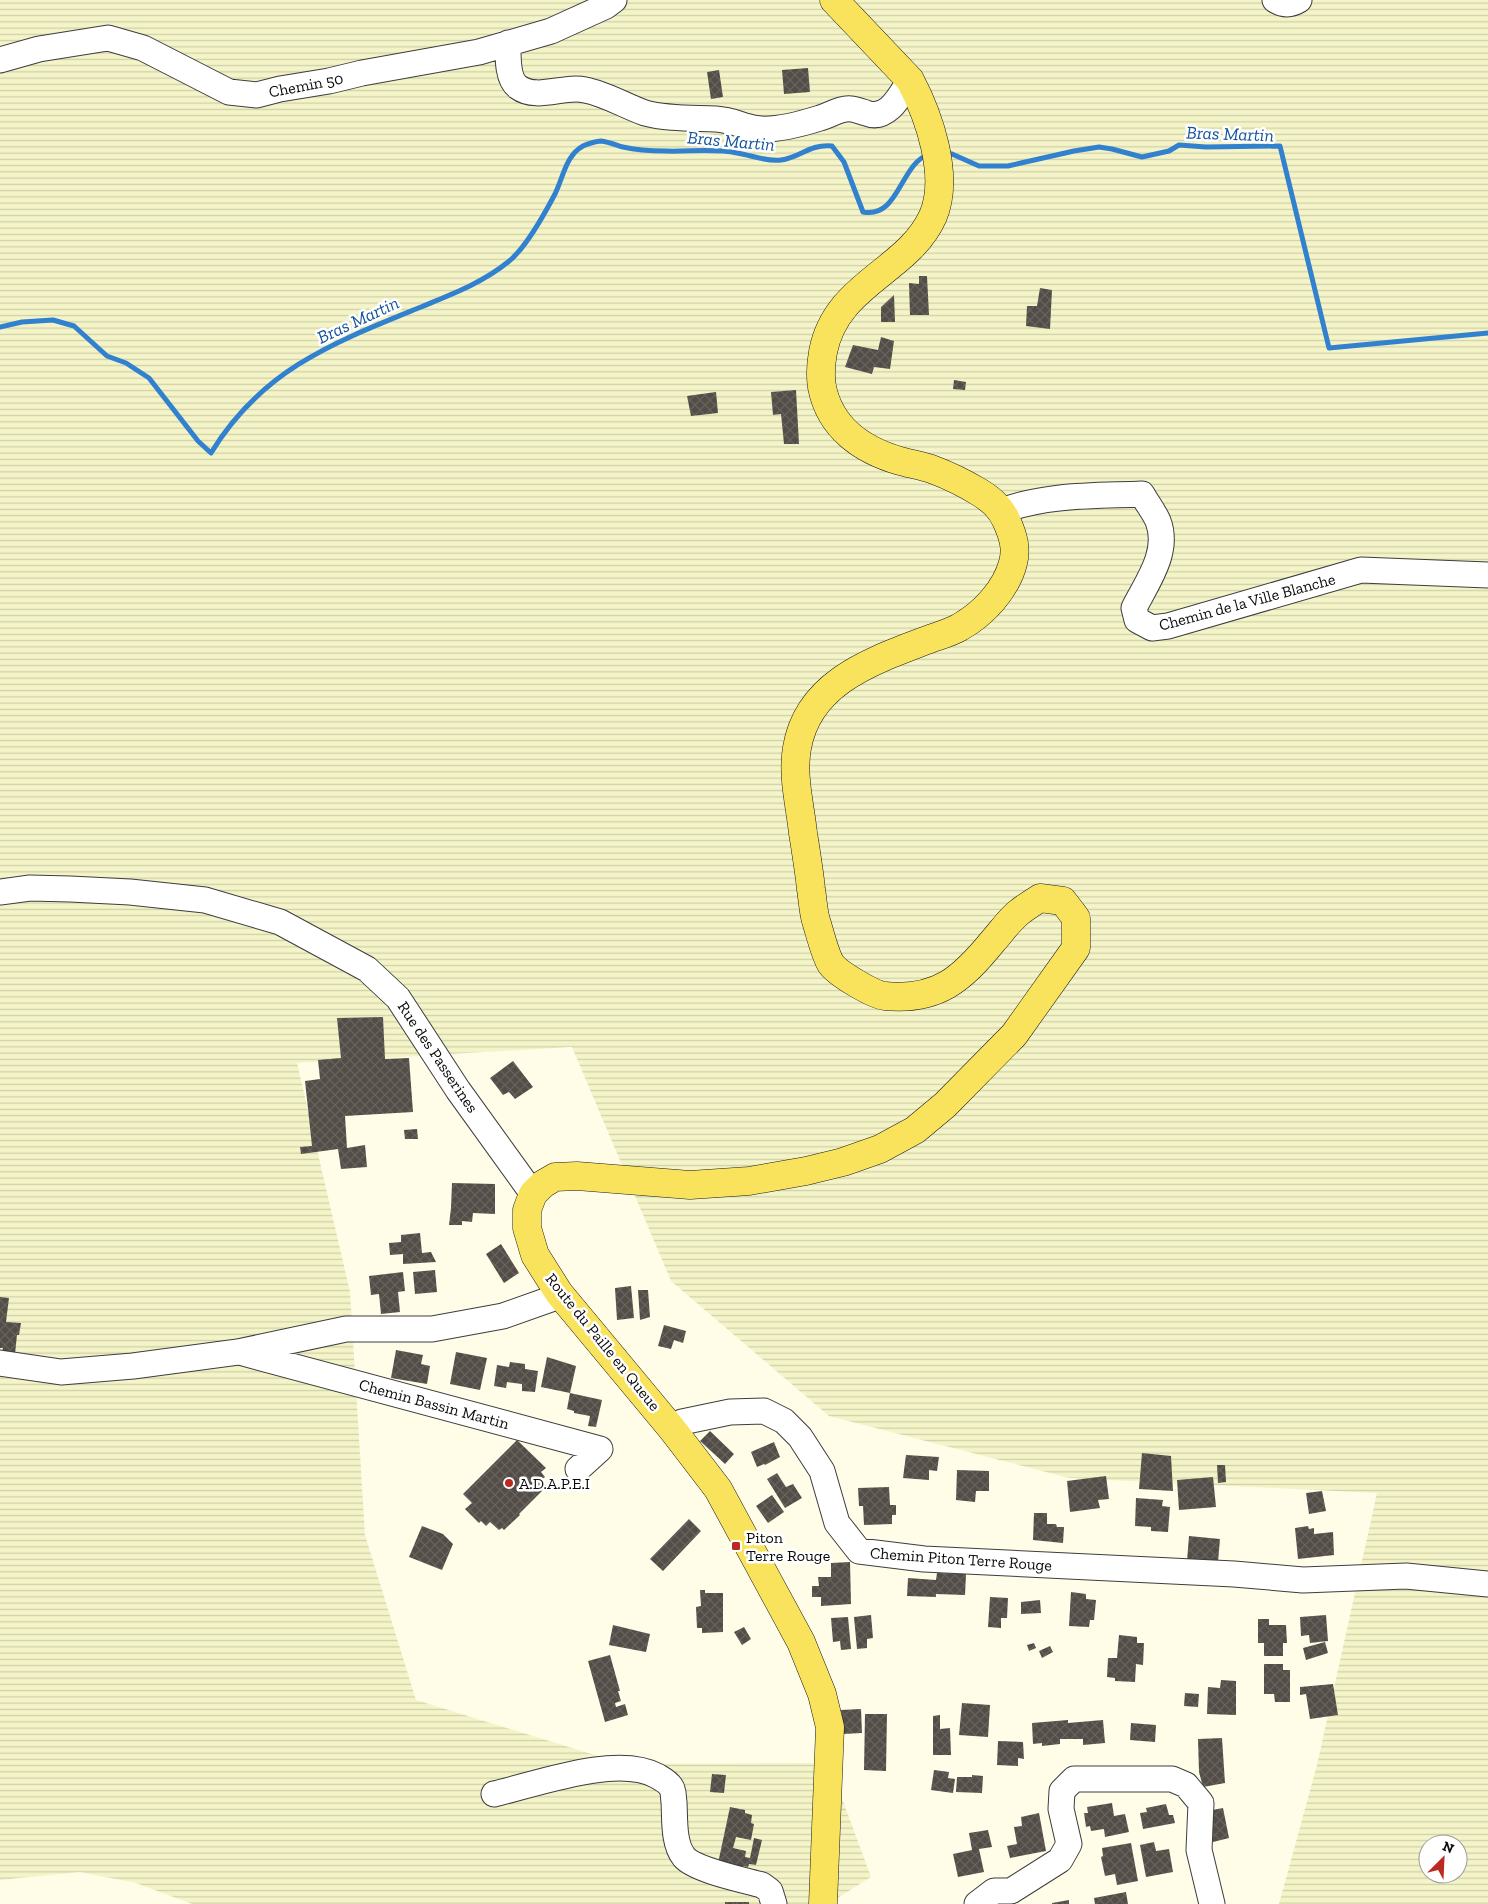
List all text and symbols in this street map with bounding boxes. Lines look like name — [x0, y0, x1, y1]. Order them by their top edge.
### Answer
street label: Chemin 50 — [267, 68, 345, 102]
water label: Bras Martin — [1186, 121, 1274, 147]
water label: Bras Martin — [686, 126, 776, 156]
water label: Bras Martin — [314, 292, 402, 348]
street label: Chemin de la Ville Blanche — [1157, 569, 1337, 635]
street label: Rue des Passerines — [394, 998, 482, 1116]
street label: Route du Paille en Queue — [542, 1269, 664, 1415]
street label: Chemin Bassin Martin — [357, 1375, 512, 1433]
place label: A.D.A.P.E.I — [519, 1474, 590, 1493]
marker: A.D.A.P.E.I — [503, 1477, 515, 1489]
place label: Piton Terre Rouge — [746, 1528, 830, 1565]
marker: Piton Terre Rouge — [730, 1540, 742, 1552]
street label: Chemin Piton Terre Rouge — [869, 1543, 1053, 1575]
north arrow — [1418, 1834, 1468, 1884]
text: N — [1440, 1838, 1457, 1858]

